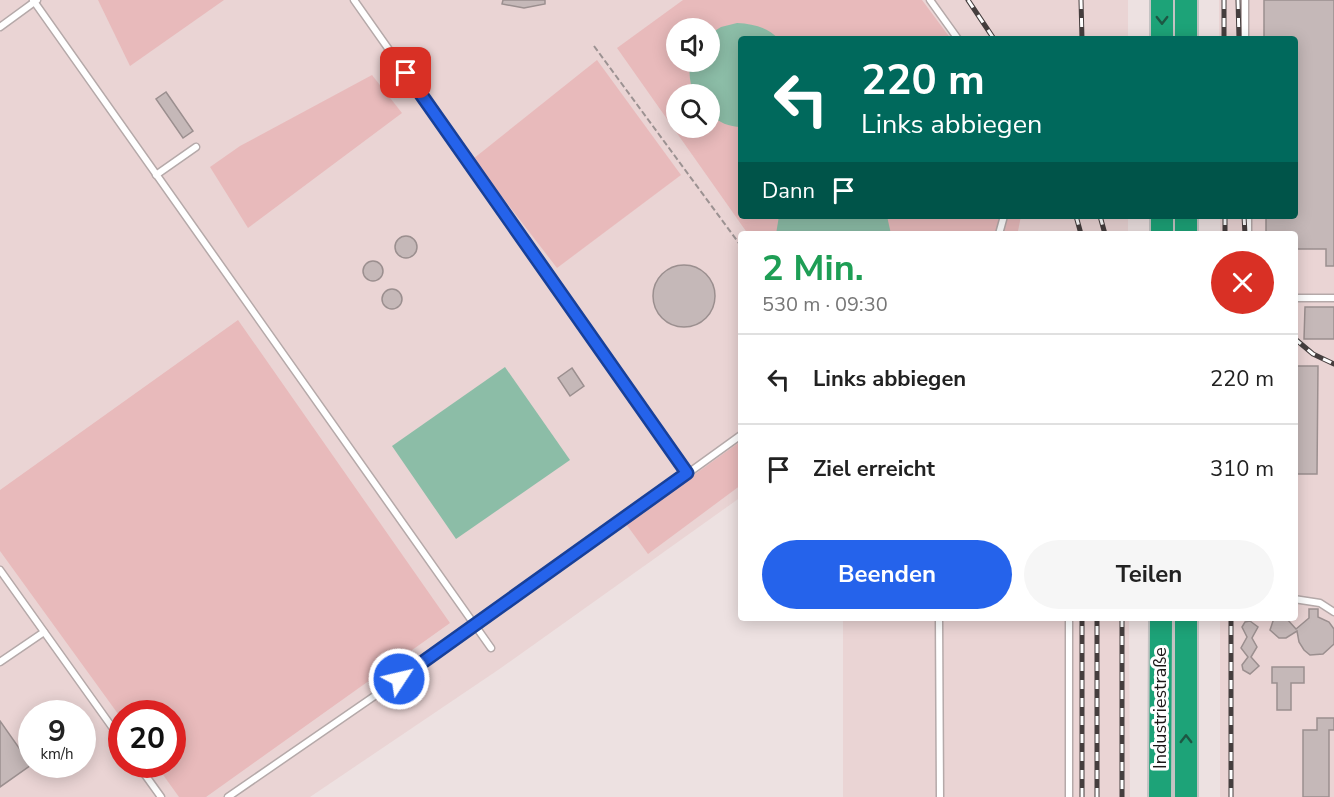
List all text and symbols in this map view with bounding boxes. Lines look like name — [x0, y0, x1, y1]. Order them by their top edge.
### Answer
one-way arrow — [1156, 15, 1168, 24]
map controls — [666, 18, 720, 138]
button: sound — [666, 18, 720, 72]
pin — [380, 47, 431, 98]
text: 220 m — [861, 52, 985, 109]
icon: arrive — [389, 56, 422, 89]
icon: left — [762, 60, 840, 138]
button: search — [666, 84, 720, 138]
text: Links abbiegen — [861, 106, 1042, 143]
icon: arrive — [827, 174, 860, 207]
text: Dann — [762, 176, 815, 206]
text: 2 Min. — [762, 244, 864, 293]
button: close — [1211, 251, 1274, 314]
text: 530 m · 09:30 — [762, 291, 888, 318]
icon: left — [762, 363, 795, 396]
text: Links abbiegen — [813, 364, 966, 394]
text: 220 m — [1210, 364, 1274, 394]
icon: arrive — [762, 453, 795, 486]
text: Ziel erreicht — [813, 454, 935, 484]
text: 310 m — [1210, 454, 1274, 484]
button: Beenden — [762, 540, 1012, 609]
button: Teilen — [1024, 540, 1274, 609]
position arrow — [367, 647, 431, 711]
street label: Industriestraße — [1148, 647, 1172, 769]
speed limit sign: 20 — [108, 700, 186, 778]
text: 9 — [48, 711, 66, 752]
one-way arrow — [1180, 734, 1192, 743]
text: km/h — [40, 744, 74, 764]

